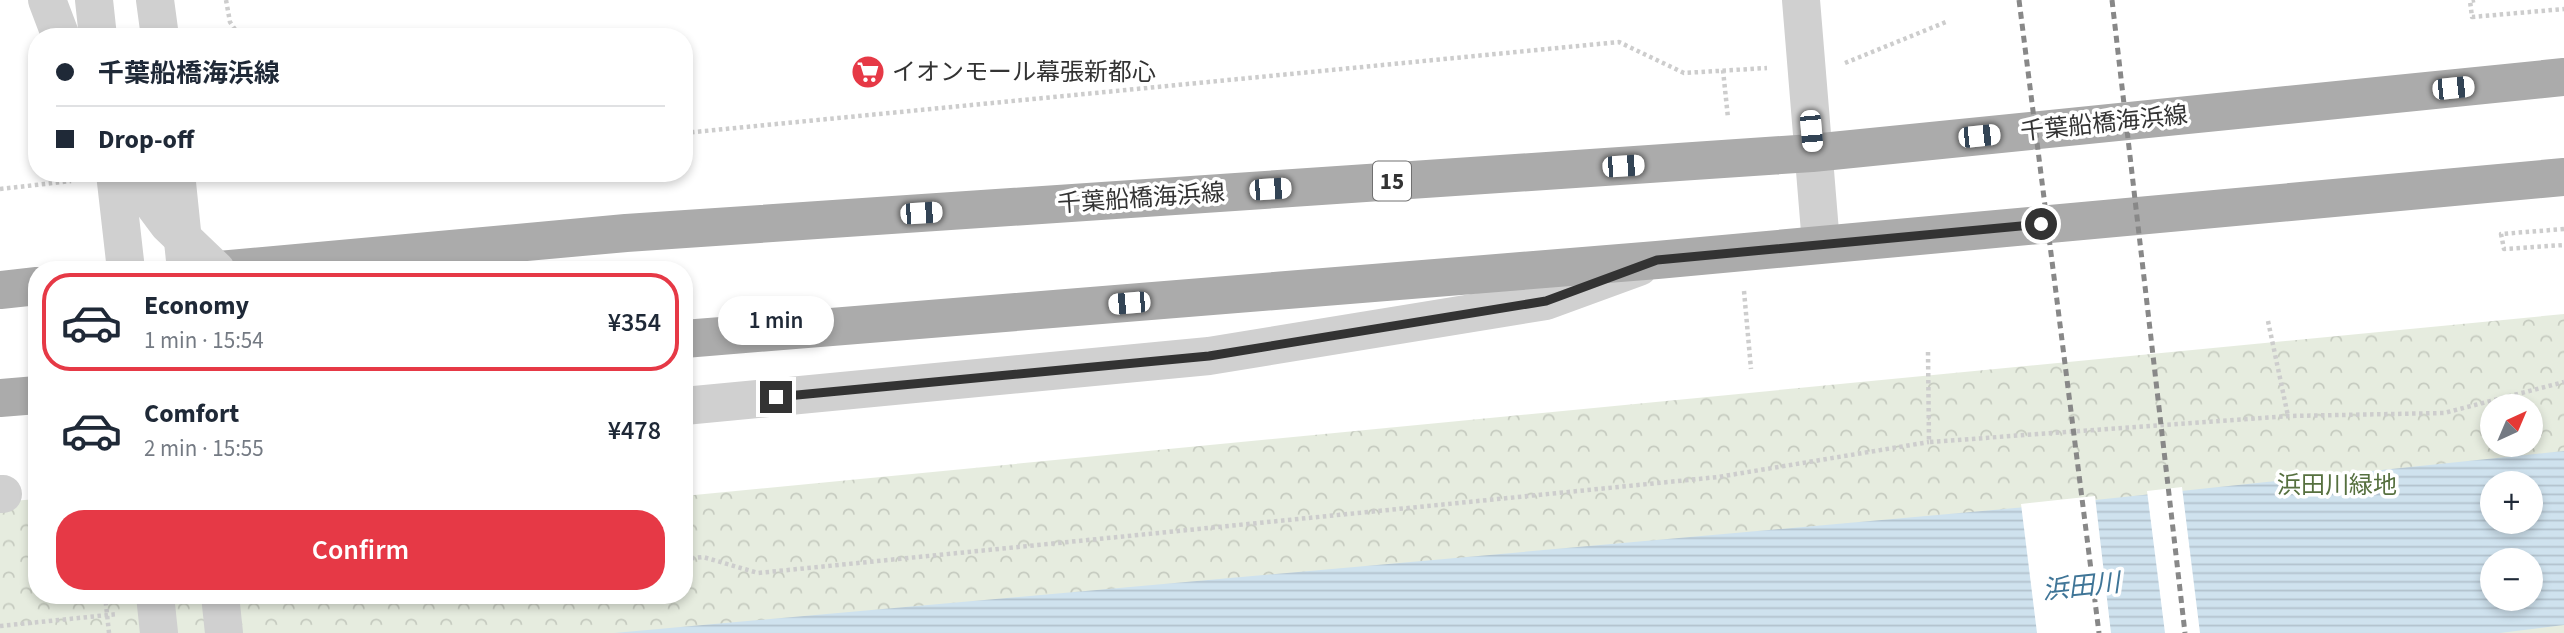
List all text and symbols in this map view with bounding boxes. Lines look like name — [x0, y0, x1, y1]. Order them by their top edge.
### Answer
supermarket icon: イオンモール幕張新都心 — [849, 53, 887, 91]
text: 千葉船橋海浜線 — [98, 55, 280, 92]
place label: イオンモール幕張新都心 — [892, 55, 1156, 90]
car — [2432, 75, 2475, 101]
street label: 千葉船橋海浜線 — [2019, 97, 2189, 150]
car — [1799, 109, 1824, 153]
text: Drop-off — [98, 121, 194, 158]
car — [1958, 123, 2001, 149]
car — [1602, 154, 1645, 178]
road number: 15 — [1373, 162, 1411, 200]
street label: 千葉船橋海浜線 — [1056, 175, 1226, 222]
car — [1249, 177, 1292, 201]
car — [900, 201, 943, 225]
route start — [2025, 208, 2057, 240]
text: Economy — [144, 287, 249, 324]
icon: car — [60, 291, 123, 354]
car — [1108, 291, 1151, 315]
callout: 1 min — [718, 296, 834, 344]
text: ¥354 — [608, 304, 661, 341]
text: 1 min — [749, 304, 803, 337]
text: 1 min · 15:54 — [144, 324, 264, 357]
route end — [760, 381, 792, 413]
north arrow — [2480, 394, 2543, 457]
map controls — [2480, 394, 2543, 611]
text: Comfort — [144, 395, 239, 432]
icon: car — [60, 399, 123, 462]
text: ¥478 — [608, 412, 661, 449]
text: 2 min · 15:55 — [144, 432, 264, 465]
park label: 浜田川緑地 — [2277, 468, 2397, 503]
button: + — [2480, 471, 2543, 534]
button: Confirm — [56, 510, 665, 590]
button: − — [2480, 548, 2543, 611]
water label: 浜田川 — [2040, 564, 2125, 609]

